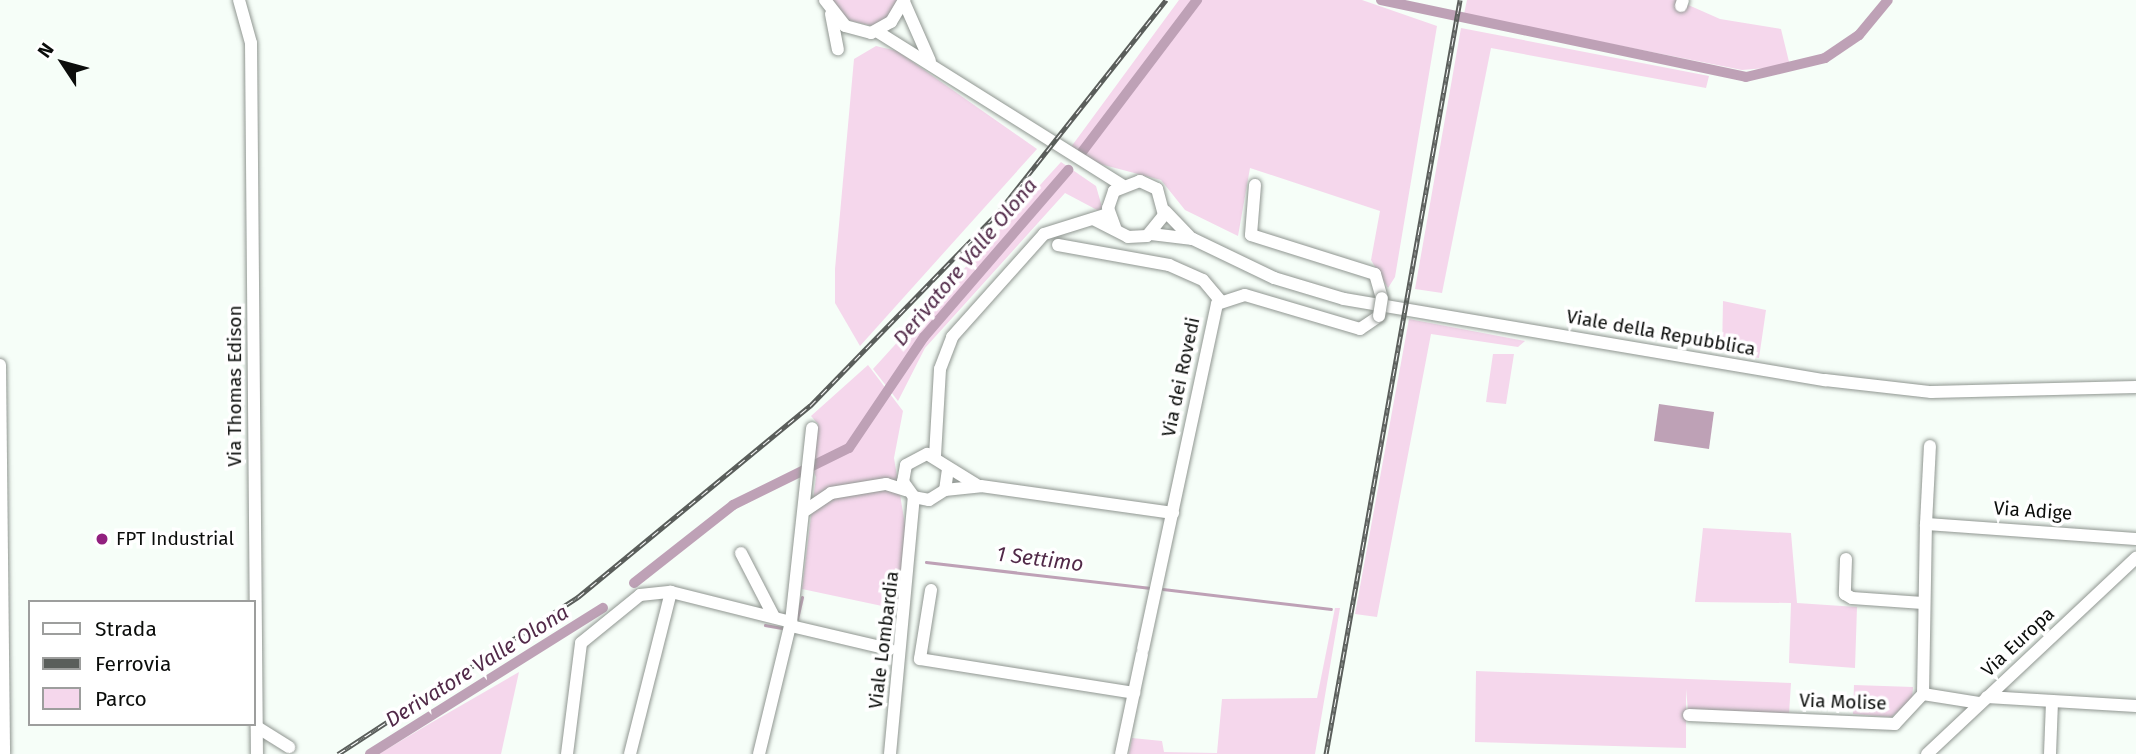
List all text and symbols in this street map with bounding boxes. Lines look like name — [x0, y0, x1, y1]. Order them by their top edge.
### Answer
north arrow — [28, 28, 98, 98]
text: N — [33, 39, 59, 62]
water label: Derivatore Valle Olona — [888, 173, 1042, 351]
street label: Via Thomas Edison — [224, 305, 246, 467]
street label: Viale della Repubblica — [1565, 305, 1757, 361]
street label: Via dei Rovedi — [1157, 315, 1205, 439]
street label: Via Adige — [1993, 497, 2073, 525]
place label: FPT Industrial — [116, 528, 234, 550]
marker: FPT Industrial — [94, 531, 110, 547]
water label: 1 Settimo — [995, 541, 1085, 577]
street label: Viale Lombardia — [864, 570, 904, 710]
water label: Derivatore Valle Olona — [381, 599, 573, 733]
legend — [28, 600, 256, 726]
street label: Via Europa — [1977, 602, 2059, 682]
text: Strada — [95, 616, 157, 642]
text: Ferrovia — [95, 651, 171, 677]
text: Parco — [95, 686, 147, 712]
street label: Via Molise — [1799, 689, 1887, 715]

